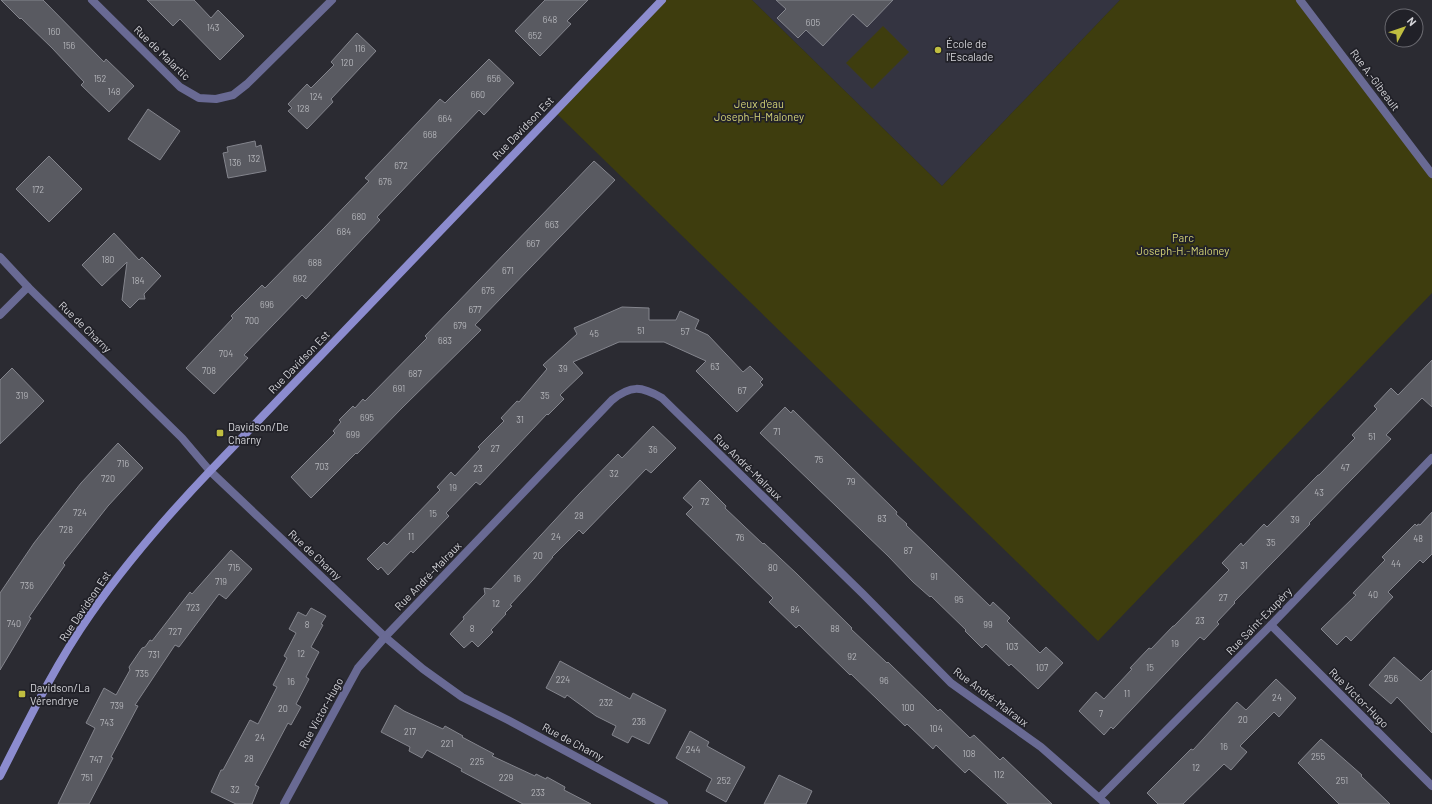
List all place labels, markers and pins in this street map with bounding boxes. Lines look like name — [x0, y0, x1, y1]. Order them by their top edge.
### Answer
place label: École de l'Escalade — [946, 37, 993, 63]
marker: École de l'Escalade — [933, 45, 943, 55]
place label: Davidson/De Charny — [228, 420, 289, 446]
marker: Davidson/De Charny — [215, 428, 225, 438]
place label: Davidson/La Vérendrye — [30, 681, 90, 707]
marker: Davidson/La Vérendrye — [17, 689, 27, 699]

